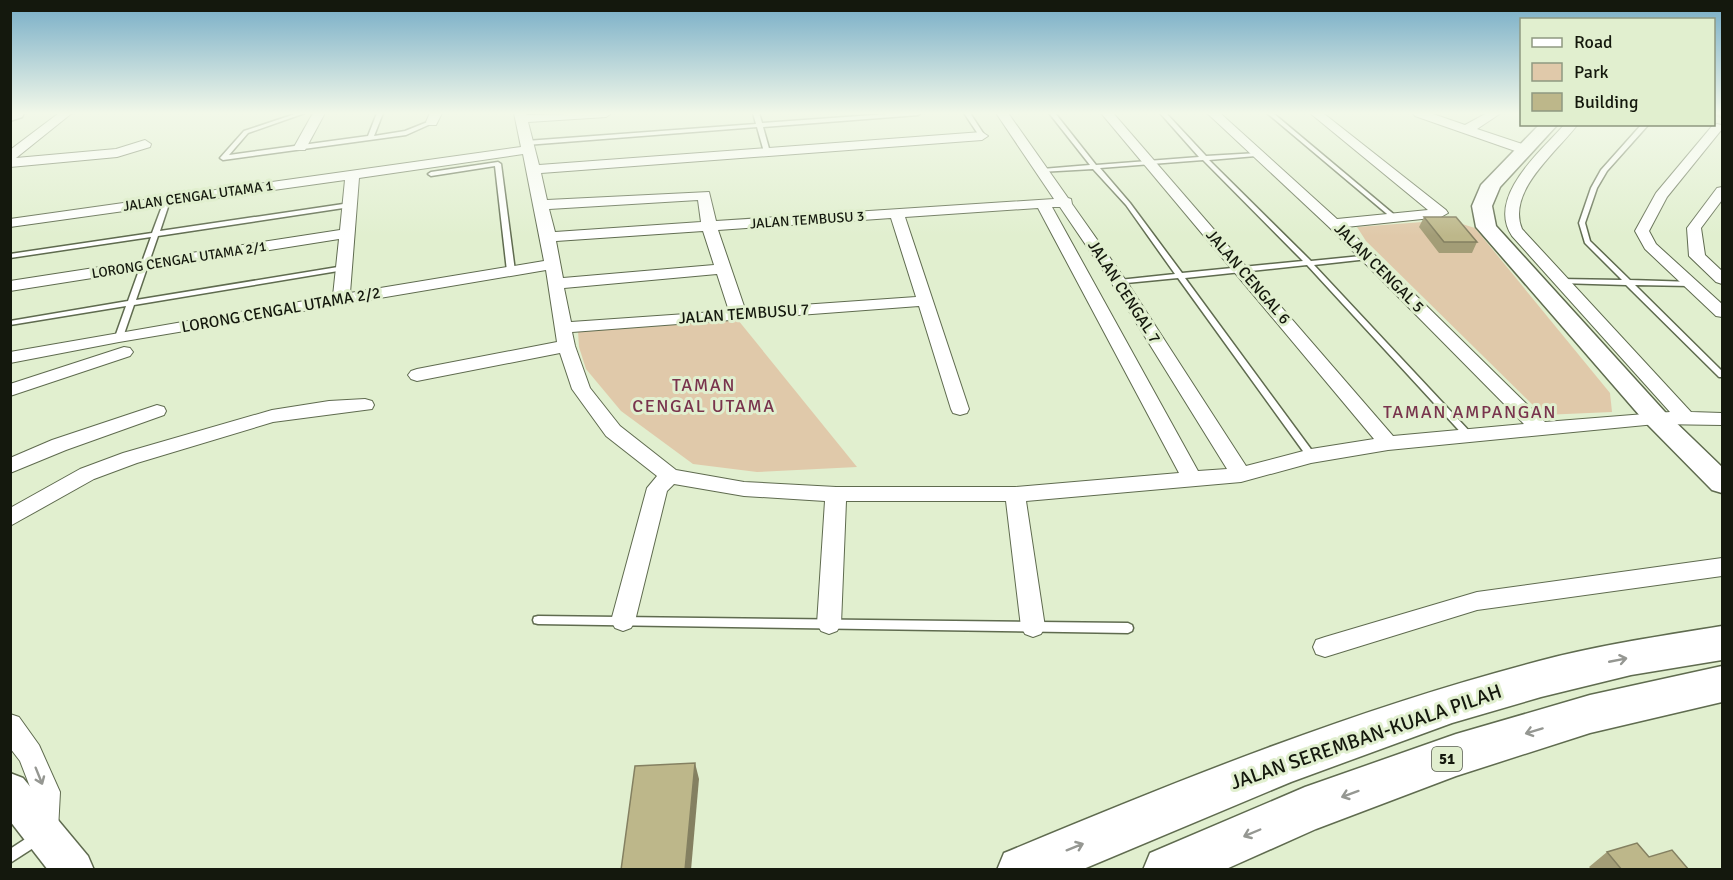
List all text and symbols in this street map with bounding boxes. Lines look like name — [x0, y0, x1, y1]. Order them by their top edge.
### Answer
legend — [1520, 18, 1715, 126]
text: Road — [1574, 31, 1613, 53]
text: Park — [1574, 61, 1609, 83]
text: Building — [1574, 91, 1638, 113]
street label: JALAN CENGAL UTAMA 1 — [122, 177, 274, 215]
street label: JALAN TEMBUSU 3 — [749, 208, 865, 232]
street label: JALAN CENGAL 5 — [1330, 219, 1428, 317]
street label: JALAN CENGAL 6 — [1201, 226, 1295, 328]
street label: JALAN CENGAL 7 — [1083, 237, 1165, 347]
street label: LORONG CENGAL UTAMA 2/1 — [90, 238, 268, 282]
street label: LORONG CENGAL UTAMA 2/2 — [180, 283, 382, 337]
street label: JALAN TEMBUSU 7 — [678, 299, 810, 329]
district label: TAMAN CENGAL UTAMA — [632, 374, 776, 417]
district label: TAMAN AMPANGAN — [1383, 401, 1557, 423]
one-way arrow — [1607, 654, 1627, 665]
street label: JALAN SEREMBAN-KUALA PILAH — [1227, 679, 1505, 795]
one-way arrow — [1525, 727, 1544, 738]
road number: 51 — [1432, 747, 1462, 771]
one-way arrow — [34, 766, 45, 785]
one-way arrow — [1341, 789, 1360, 800]
one-way arrow — [1243, 828, 1261, 839]
one-way arrow — [1066, 841, 1084, 852]

